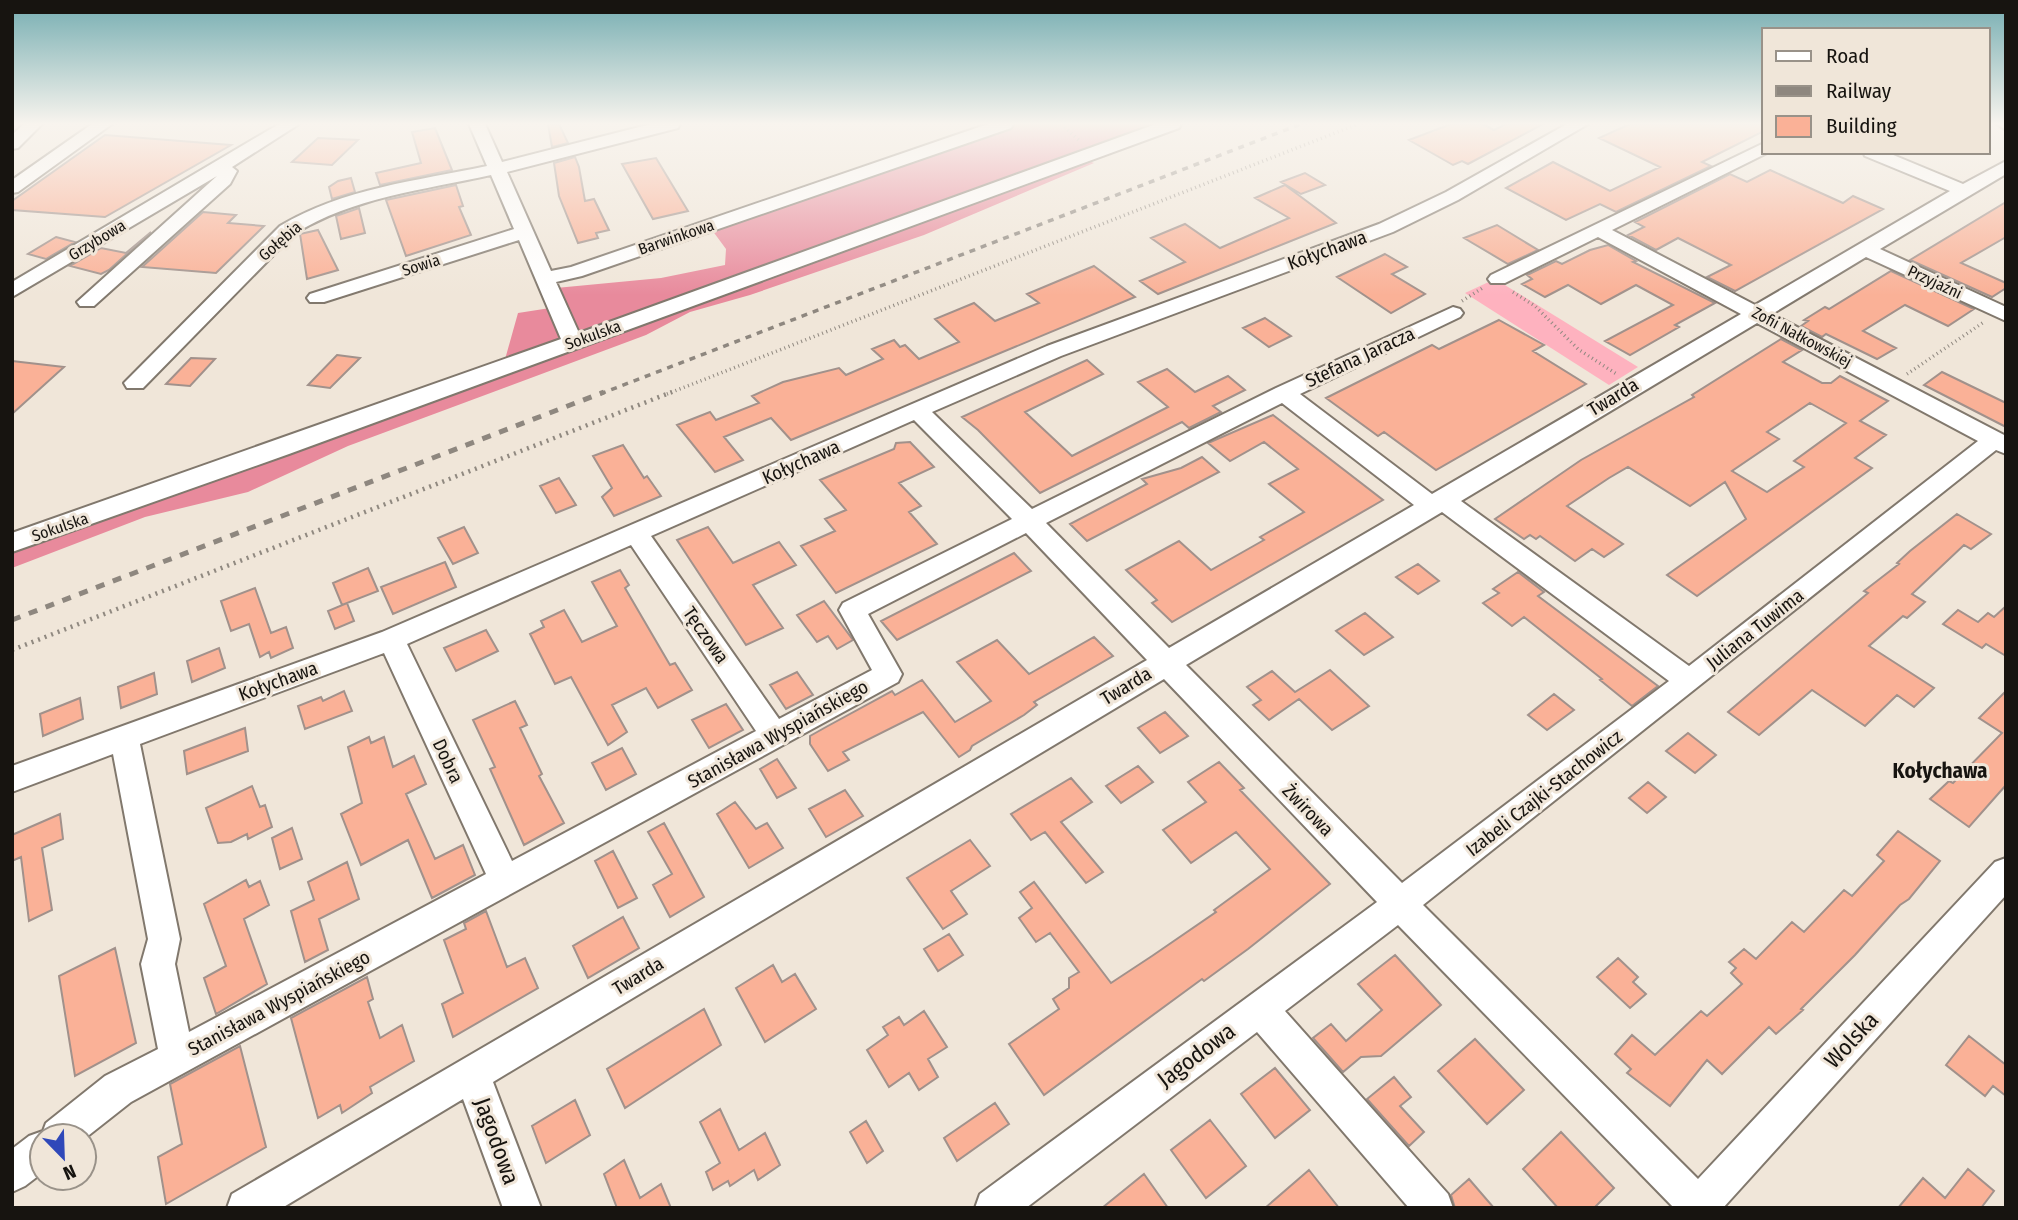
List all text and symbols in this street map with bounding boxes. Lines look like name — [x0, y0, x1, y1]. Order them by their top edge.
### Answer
legend — [1762, 28, 1990, 154]
text: Road — [1826, 43, 1870, 69]
text: Railway — [1826, 78, 1892, 104]
text: Building — [1826, 113, 1897, 139]
street label: Barwinkowa — [636, 215, 717, 259]
street label: Grzybowa — [65, 216, 129, 264]
street label: Gołębia — [255, 217, 305, 265]
street label: Kołychawa — [1284, 225, 1370, 275]
street label: Sowia — [400, 250, 442, 280]
street label: Przyjaźni — [1905, 261, 1965, 303]
street label: Zofii Nałkowskiej — [1749, 303, 1855, 371]
street label: Sokulska — [562, 316, 624, 354]
street label: Stefana Jaracza — [1302, 322, 1418, 392]
street label: Twarda — [1583, 373, 1643, 421]
street label: Kołychawa — [759, 435, 843, 489]
street label: Sokulska — [29, 508, 91, 545]
street label: Juliana Tuwima — [1702, 584, 1808, 674]
street label: Tęczowa — [678, 602, 734, 668]
street label: Kołychawa — [235, 656, 321, 706]
street label: Twarda — [1096, 662, 1156, 710]
street label: Stanisława Wyspiańskiego — [684, 675, 872, 793]
street label: Izabeli Czajki-Stachowicz — [1461, 725, 1627, 861]
street label: Dobra — [428, 735, 468, 787]
district label: Kołychawa — [1893, 758, 1987, 784]
street label: Żwirowa — [1278, 779, 1338, 841]
street label: Stanisława Wyspiańskiego — [184, 945, 374, 1061]
street label: Twarda — [608, 952, 668, 1000]
street label: Wolska — [1818, 1006, 1884, 1074]
street label: Jagodowa — [1152, 1017, 1240, 1093]
street label: Jagodowa — [468, 1094, 526, 1188]
north arrow — [28, 1122, 98, 1192]
text: N — [60, 1159, 79, 1185]

